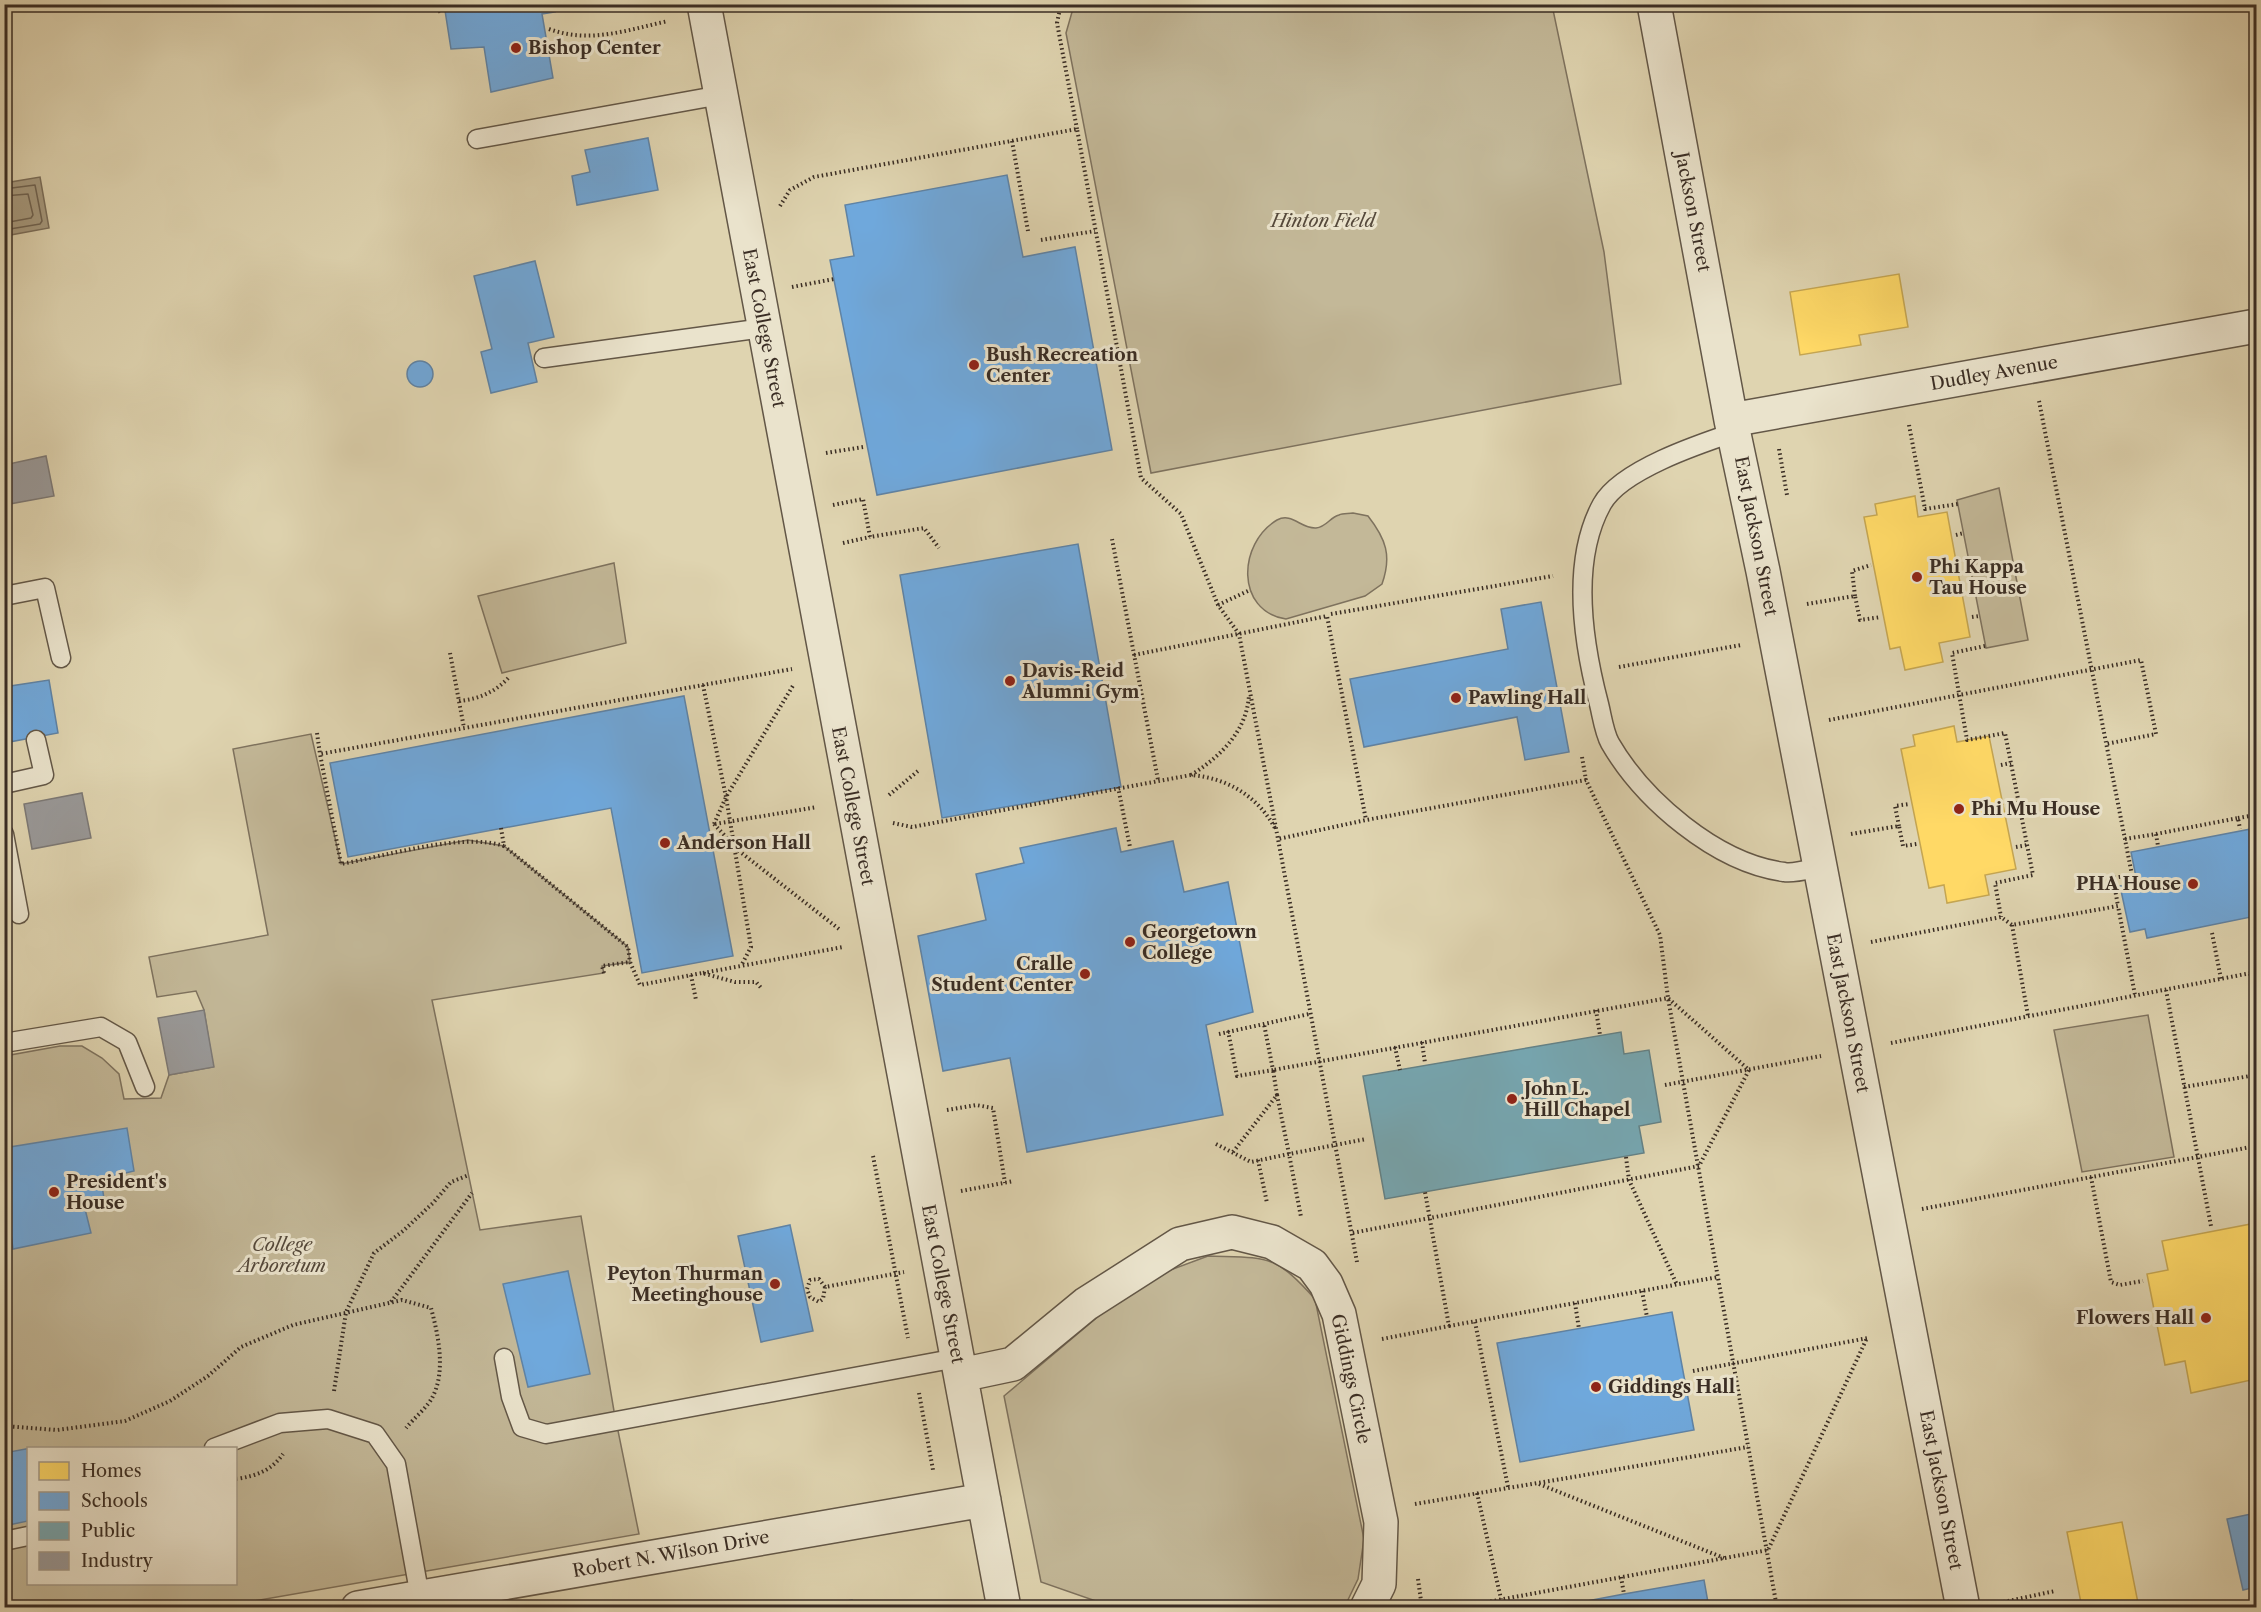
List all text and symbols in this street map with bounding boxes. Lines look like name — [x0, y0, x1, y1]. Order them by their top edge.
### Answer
place label: Bishop Center — [528, 37, 661, 59]
marker: Bishop Center — [509, 41, 523, 55]
street label: Jackson Street — [1670, 147, 1716, 274]
park label: Hinton Field — [1269, 210, 1377, 232]
street label: East College Street — [738, 246, 790, 410]
place label: Bush Recreation Center — [986, 344, 1139, 387]
street label: Dudley Avenue — [1928, 351, 2060, 395]
marker: Bush Recreation Center — [967, 358, 981, 372]
street label: East Jackson Street — [1730, 454, 1782, 618]
place label: Phi Kappa Tau House — [1929, 556, 2027, 599]
marker: Phi Kappa Tau House — [1910, 570, 1924, 584]
place label: Davis-Reid Alumni Gym — [1021, 660, 1140, 703]
marker: Davis-Reid Alumni Gym — [1003, 674, 1017, 688]
place label: Pawling Hall — [1468, 687, 1586, 709]
marker: Pawling Hall — [1449, 691, 1463, 705]
street label: East College Street — [827, 724, 879, 888]
place label: Phi Mu House — [1971, 798, 2101, 820]
marker: Phi Mu House — [1952, 802, 1966, 816]
place label: Anderson Hall — [676, 832, 811, 854]
marker: Anderson Hall — [658, 836, 672, 850]
place label: PHA House — [2076, 873, 2181, 895]
marker: PHA House — [2186, 877, 2200, 891]
place label: Georgetown College — [1142, 921, 1257, 964]
street label: East Jackson Street — [1822, 931, 1874, 1095]
marker: Georgetown College — [1123, 935, 1137, 949]
place label: Cralle Student Center — [931, 953, 1073, 996]
marker: Cralle Student Center — [1078, 967, 1092, 981]
place label: John L. Hill Chapel — [1521, 1078, 1630, 1121]
marker: John L. Hill Chapel — [1505, 1092, 1519, 1106]
place label: President's House — [66, 1171, 167, 1214]
marker: President's House — [47, 1185, 61, 1199]
street label: East College Street — [917, 1202, 969, 1366]
park label: College Arboretum — [235, 1234, 326, 1277]
place label: Peyton Thurman Meetinghouse — [607, 1263, 764, 1306]
marker: Peyton Thurman Meetinghouse — [768, 1277, 782, 1291]
place label: Flowers Hall — [2076, 1307, 2194, 1329]
marker: Flowers Hall — [2199, 1311, 2213, 1325]
street label: Giddings Circle — [1326, 1312, 1376, 1446]
place label: Giddings Hall — [1608, 1376, 1735, 1398]
marker: Giddings Hall — [1589, 1380, 1603, 1394]
street label: East Jackson Street — [1915, 1408, 1967, 1572]
legend — [27, 1447, 237, 1585]
text: Homes — [81, 1460, 142, 1482]
text: Schools — [81, 1490, 148, 1512]
text: Public — [81, 1520, 135, 1542]
street label: Robert N. Wilson Drive — [571, 1526, 771, 1582]
text: Industry — [81, 1550, 154, 1572]

